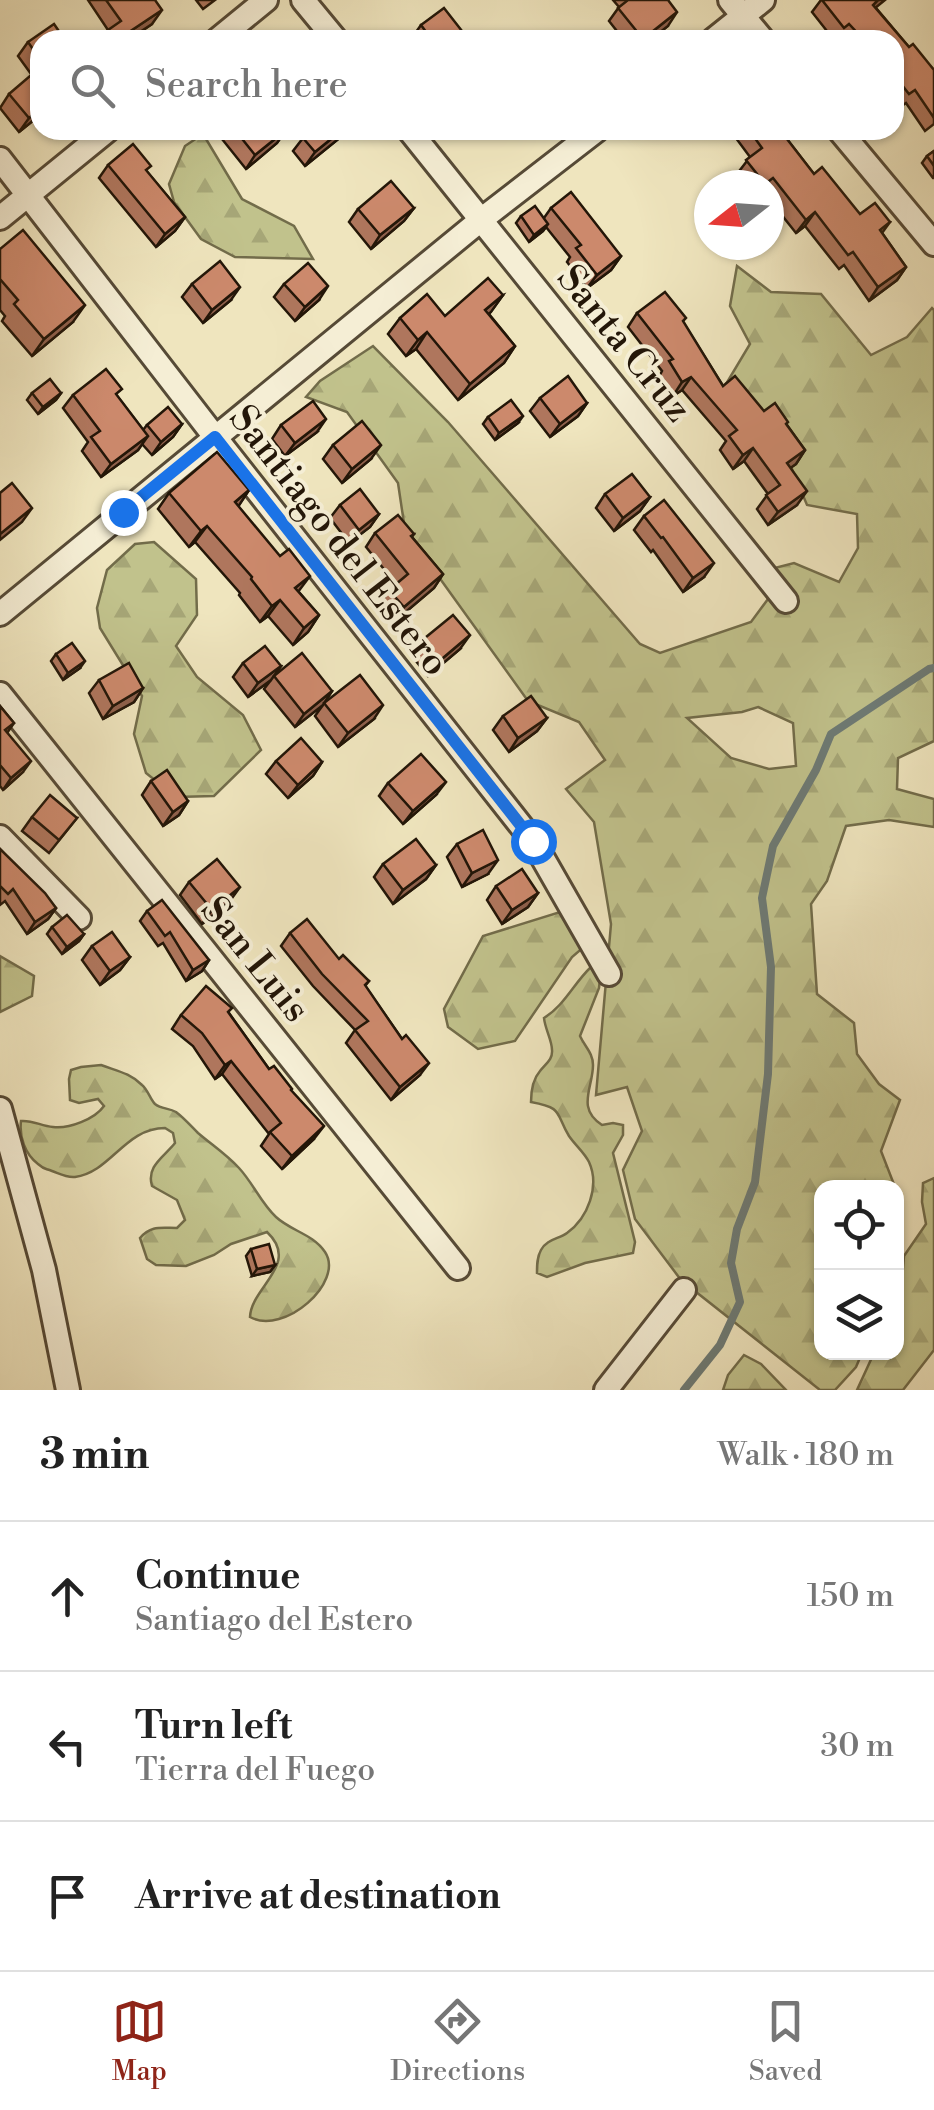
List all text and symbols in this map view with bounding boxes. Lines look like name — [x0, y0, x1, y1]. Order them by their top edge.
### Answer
search box — [30, 30, 904, 140]
icon: search — [65, 58, 120, 113]
text: Search here — [145, 62, 348, 109]
north arrow — [694, 170, 784, 260]
street label: Santa Cruz — [546, 256, 701, 432]
street label: Santiago del Estero — [219, 396, 459, 686]
route end — [101, 490, 147, 536]
route start — [511, 819, 557, 865]
street label: San Luis — [190, 888, 320, 1032]
map controls — [814, 1180, 904, 1360]
button: locate — [814, 1180, 904, 1270]
button: layers — [814, 1270, 904, 1360]
text: 3 min — [40, 1429, 149, 1482]
text: Walk · 180 m — [718, 1435, 894, 1475]
text: Continue — [135, 1553, 300, 1600]
icon: ahead — [40, 1569, 95, 1624]
text: 150 m — [807, 1576, 894, 1616]
text: Santiago del Estero — [135, 1600, 413, 1640]
text: Turn left — [135, 1703, 292, 1750]
icon: left — [40, 1719, 95, 1774]
text: 30 m — [820, 1726, 894, 1766]
text: Tierra del Fuego — [135, 1750, 375, 1790]
icon: arrive — [40, 1869, 95, 1924]
text: Arrive at destination — [135, 1873, 501, 1920]
tab: Map — [112, 1994, 167, 2089]
tab: Directions — [390, 1994, 525, 2089]
tab: Saved — [749, 1994, 822, 2089]

